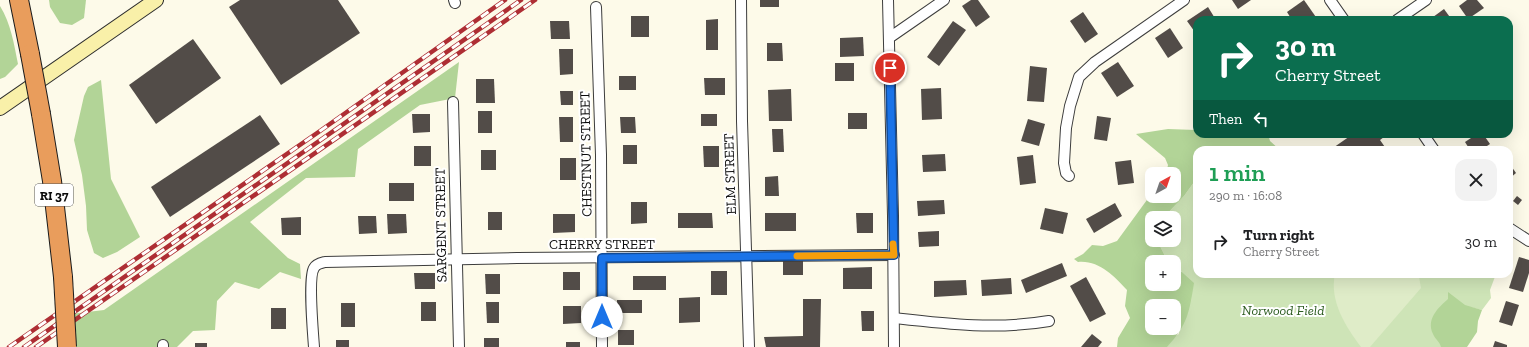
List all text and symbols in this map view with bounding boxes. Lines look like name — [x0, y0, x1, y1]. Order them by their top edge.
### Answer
text: 30 m — [1275, 30, 1336, 63]
icon: right — [1209, 32, 1261, 84]
pin — [873, 51, 907, 85]
icon: arrive — [879, 57, 901, 79]
text: Cherry Street — [1275, 64, 1381, 86]
street label: CHESTNUT STREET — [576, 91, 596, 217]
icon: left — [1250, 108, 1272, 130]
text: Then — [1209, 110, 1242, 128]
street label: ELM STREET — [720, 133, 740, 215]
text: 1 min — [1209, 158, 1265, 187]
button: close — [1455, 159, 1497, 201]
street label: SARGENT STREET — [431, 167, 450, 282]
north arrow — [1145, 167, 1181, 203]
map controls — [1145, 167, 1181, 335]
road number: RI 37 — [35, 184, 73, 206]
text: 290 m · 16:08 — [1209, 188, 1282, 203]
button: layers — [1145, 211, 1181, 247]
text: Turn right — [1243, 226, 1314, 244]
icon: right — [1209, 231, 1231, 253]
text: 30 m — [1465, 233, 1497, 251]
street label: CHERRY STREET — [549, 236, 655, 253]
text: Cherry Street — [1243, 244, 1319, 259]
button: + — [1145, 255, 1181, 291]
position arrow — [581, 296, 623, 338]
button: − — [1145, 299, 1181, 335]
park label: Norwood Field — [1242, 302, 1324, 319]

